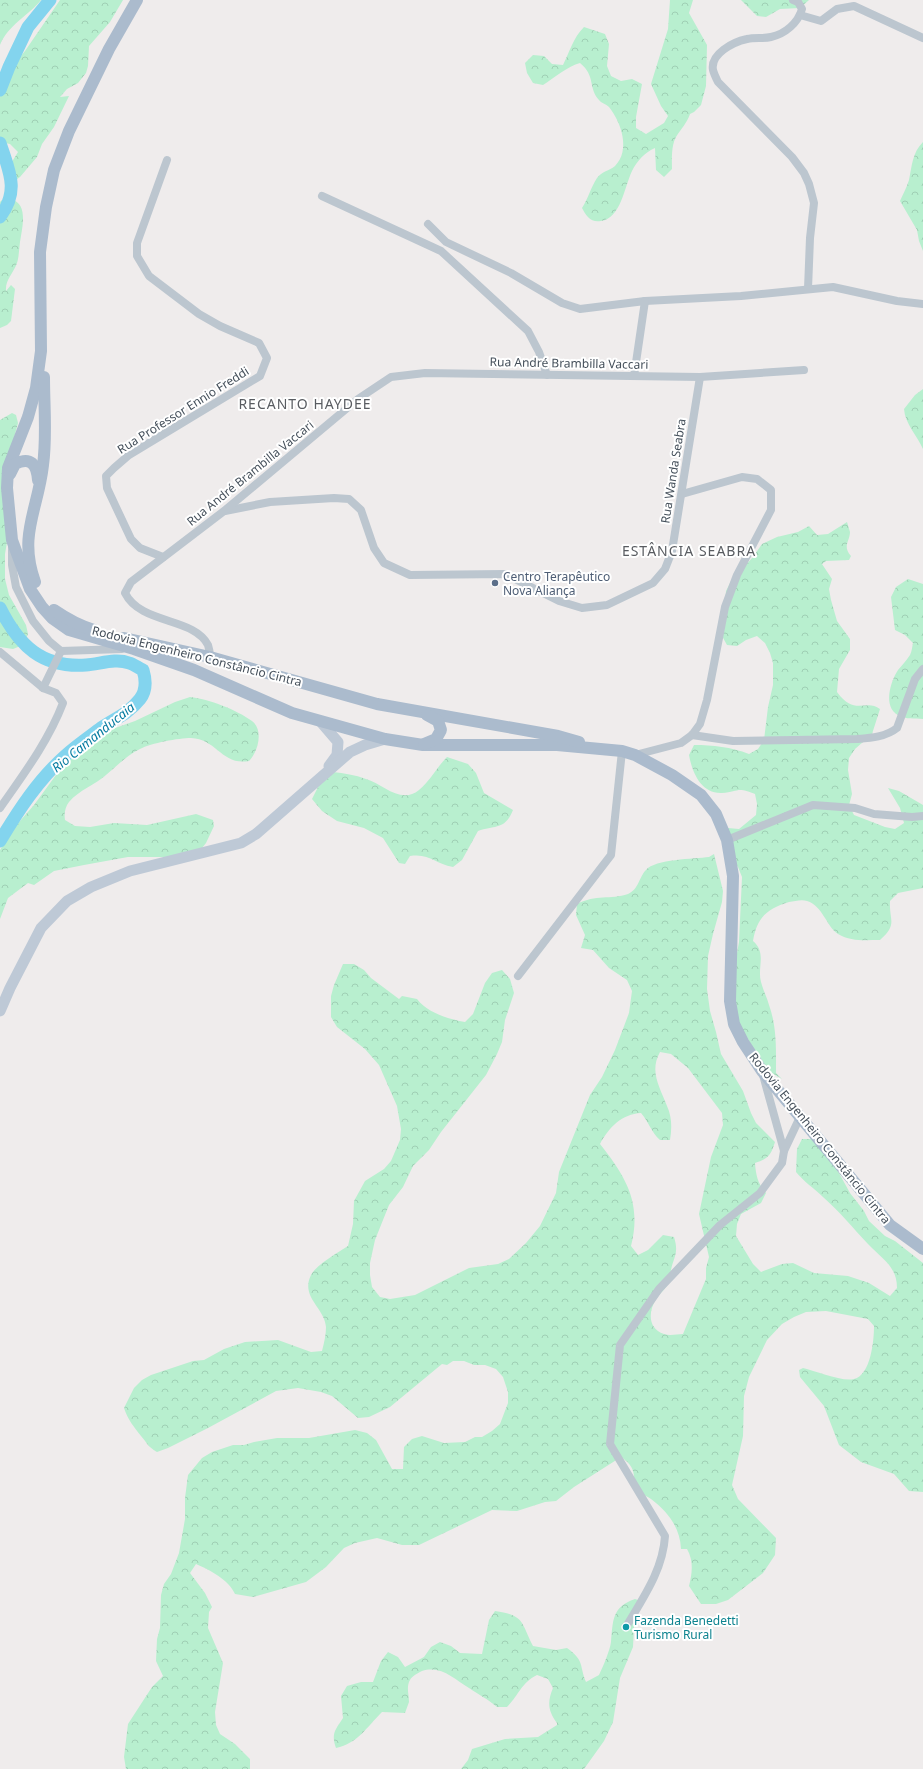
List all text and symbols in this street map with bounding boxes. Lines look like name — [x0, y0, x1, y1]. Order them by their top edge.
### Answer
street label: Rua André Brambilla Vaccari — [489, 353, 649, 373]
street label: Rua Professor Ennio Freddi — [114, 362, 252, 458]
district label: RECANTO HAYDEE — [238, 394, 372, 413]
street label: Rua André Brambilla Vaccari — [183, 416, 317, 530]
street label: Rua Wanda Seabra — [656, 417, 690, 525]
district label: ESTÂNCIA SEABRA — [622, 541, 756, 560]
place label: Centro Terapêutico Nova Aliança — [503, 568, 610, 599]
marker: Centro Terapêutico Nova Aliança — [490, 578, 500, 588]
street label: Rodovia Engenheiro Constâncio Cintra — [90, 622, 304, 690]
water label: Rio Camanducaia — [48, 698, 139, 776]
street label: Rodovia Engenheiro Constâncio Cintra — [745, 1049, 895, 1227]
place label: Fazenda Benedetti Turismo Rural — [634, 1612, 739, 1643]
marker: Fazenda Benedetti Turismo Rural — [621, 1622, 631, 1632]

